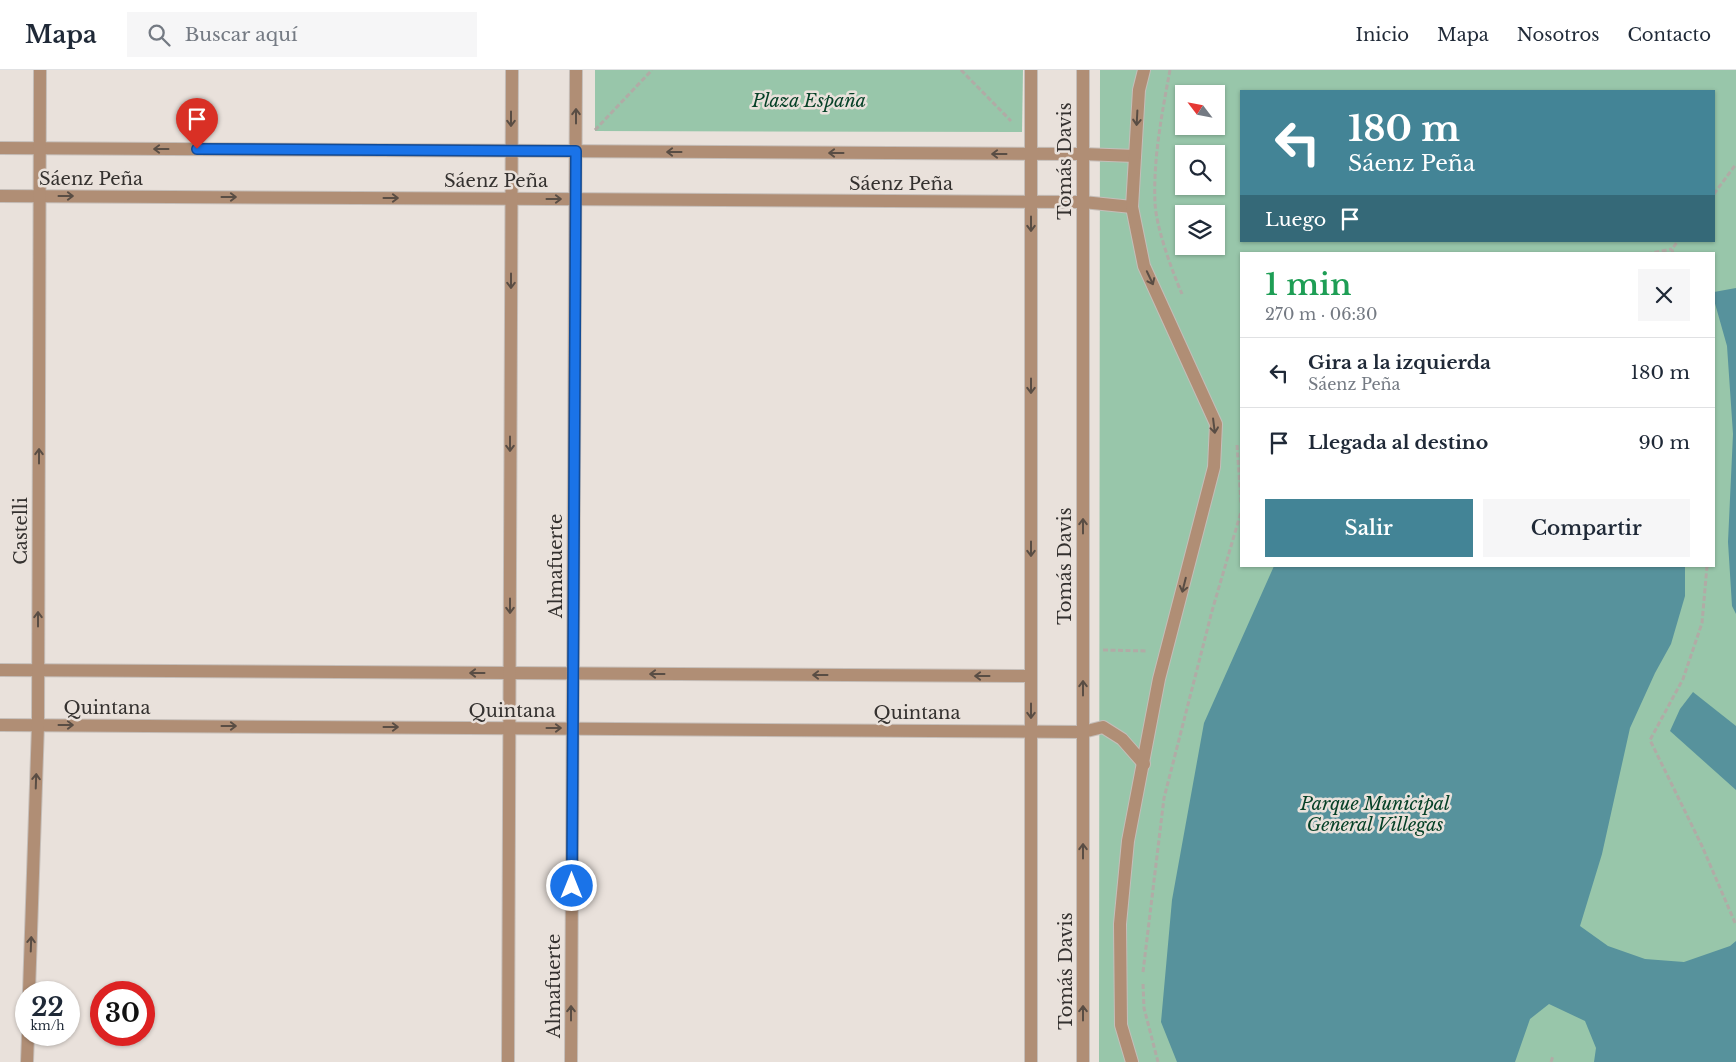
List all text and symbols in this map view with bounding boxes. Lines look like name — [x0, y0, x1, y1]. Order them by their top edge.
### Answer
search box — [127, 12, 477, 57]
text: Mapa — [25, 20, 97, 49]
icon: search — [145, 21, 173, 49]
text: Buscar aquí — [185, 23, 297, 46]
text: Inicio — [1355, 24, 1409, 46]
text: Mapa — [1437, 24, 1489, 46]
text: Nosotros — [1517, 24, 1599, 46]
text: Contacto — [1627, 24, 1711, 46]
north arrow — [1175, 85, 1225, 135]
map controls — [1175, 85, 1225, 255]
park label: Plaza España — [751, 90, 866, 112]
pin — [176, 98, 218, 149]
street label: Tomás Davis — [1054, 102, 1076, 220]
icon: arrive — [183, 105, 211, 133]
text: 180 m — [1348, 107, 1460, 150]
one-way arrow — [571, 108, 581, 124]
one-way arrow — [506, 110, 516, 126]
one-way arrow — [1132, 110, 1141, 126]
icon: left — [1265, 110, 1330, 175]
one-way arrow — [154, 144, 170, 154]
button: search — [1175, 145, 1225, 195]
one-way arrow — [666, 147, 682, 157]
one-way arrow — [829, 148, 845, 158]
one-way arrow — [991, 149, 1008, 159]
text: Sáenz Peña — [1348, 150, 1475, 177]
street label: Sáenz Peña — [39, 168, 143, 190]
street label: Sáenz Peña — [444, 170, 548, 192]
street label: Sáenz Peña — [849, 173, 953, 195]
one-way arrow — [58, 192, 74, 201]
one-way arrow — [220, 192, 236, 202]
one-way arrow — [382, 193, 399, 203]
one-way arrow — [545, 194, 561, 204]
button: layers — [1175, 205, 1225, 255]
icon: arrive — [1336, 205, 1364, 233]
text: Luego — [1265, 208, 1326, 231]
one-way arrow — [1026, 215, 1036, 231]
text: 1 min — [1265, 266, 1351, 303]
button: close — [1638, 269, 1690, 321]
one-way arrow — [1146, 270, 1155, 285]
one-way arrow — [506, 272, 516, 289]
text: 270 m · 06:30 — [1265, 304, 1377, 324]
text: Gira a la izquierda — [1308, 351, 1491, 374]
icon: left — [1265, 359, 1293, 387]
text: 180 m — [1631, 361, 1690, 384]
text: Sáenz Peña — [1308, 374, 1400, 394]
one-way arrow — [1026, 378, 1036, 394]
one-way arrow — [1209, 418, 1219, 434]
icon: arrive — [1265, 429, 1293, 457]
text: Llegada al destino — [1308, 431, 1488, 454]
text: 90 m — [1638, 431, 1690, 454]
one-way arrow — [505, 435, 515, 451]
one-way arrow — [34, 449, 44, 465]
street label: Castelli — [10, 497, 32, 565]
button: Salir — [1265, 499, 1473, 557]
button: Compartir — [1483, 499, 1690, 557]
street label: Tomás Davis — [1054, 507, 1076, 625]
street label: Almafuerte — [545, 514, 567, 619]
one-way arrow — [1078, 518, 1088, 534]
one-way arrow — [1026, 540, 1036, 556]
one-way arrow — [1179, 577, 1188, 593]
one-way arrow — [505, 598, 515, 614]
one-way arrow — [33, 611, 43, 628]
one-way arrow — [470, 668, 486, 678]
one-way arrow — [650, 669, 666, 679]
one-way arrow — [812, 670, 828, 680]
one-way arrow — [975, 671, 991, 681]
one-way arrow — [1078, 681, 1088, 697]
street label: Quintana — [64, 697, 150, 719]
street label: Quintana — [469, 700, 555, 722]
street label: Quintana — [874, 702, 960, 724]
one-way arrow — [1026, 702, 1036, 719]
one-way arrow — [58, 720, 74, 730]
one-way arrow — [220, 721, 236, 731]
one-way arrow — [382, 722, 399, 732]
one-way arrow — [545, 723, 561, 733]
one-way arrow — [31, 774, 41, 790]
park label: Parque Municipal General Villegas — [1299, 793, 1450, 836]
one-way arrow — [1078, 843, 1088, 860]
position arrow — [545, 859, 597, 911]
street label: Tomás Davis — [1055, 912, 1077, 1030]
street label: Almafuerte — [543, 934, 565, 1039]
one-way arrow — [26, 936, 36, 952]
speed limit sign: 30 — [90, 981, 155, 1046]
text: 22 — [31, 992, 64, 1023]
one-way arrow — [566, 1006, 576, 1022]
one-way arrow — [1078, 1006, 1088, 1022]
text: km/h — [30, 1018, 65, 1033]

